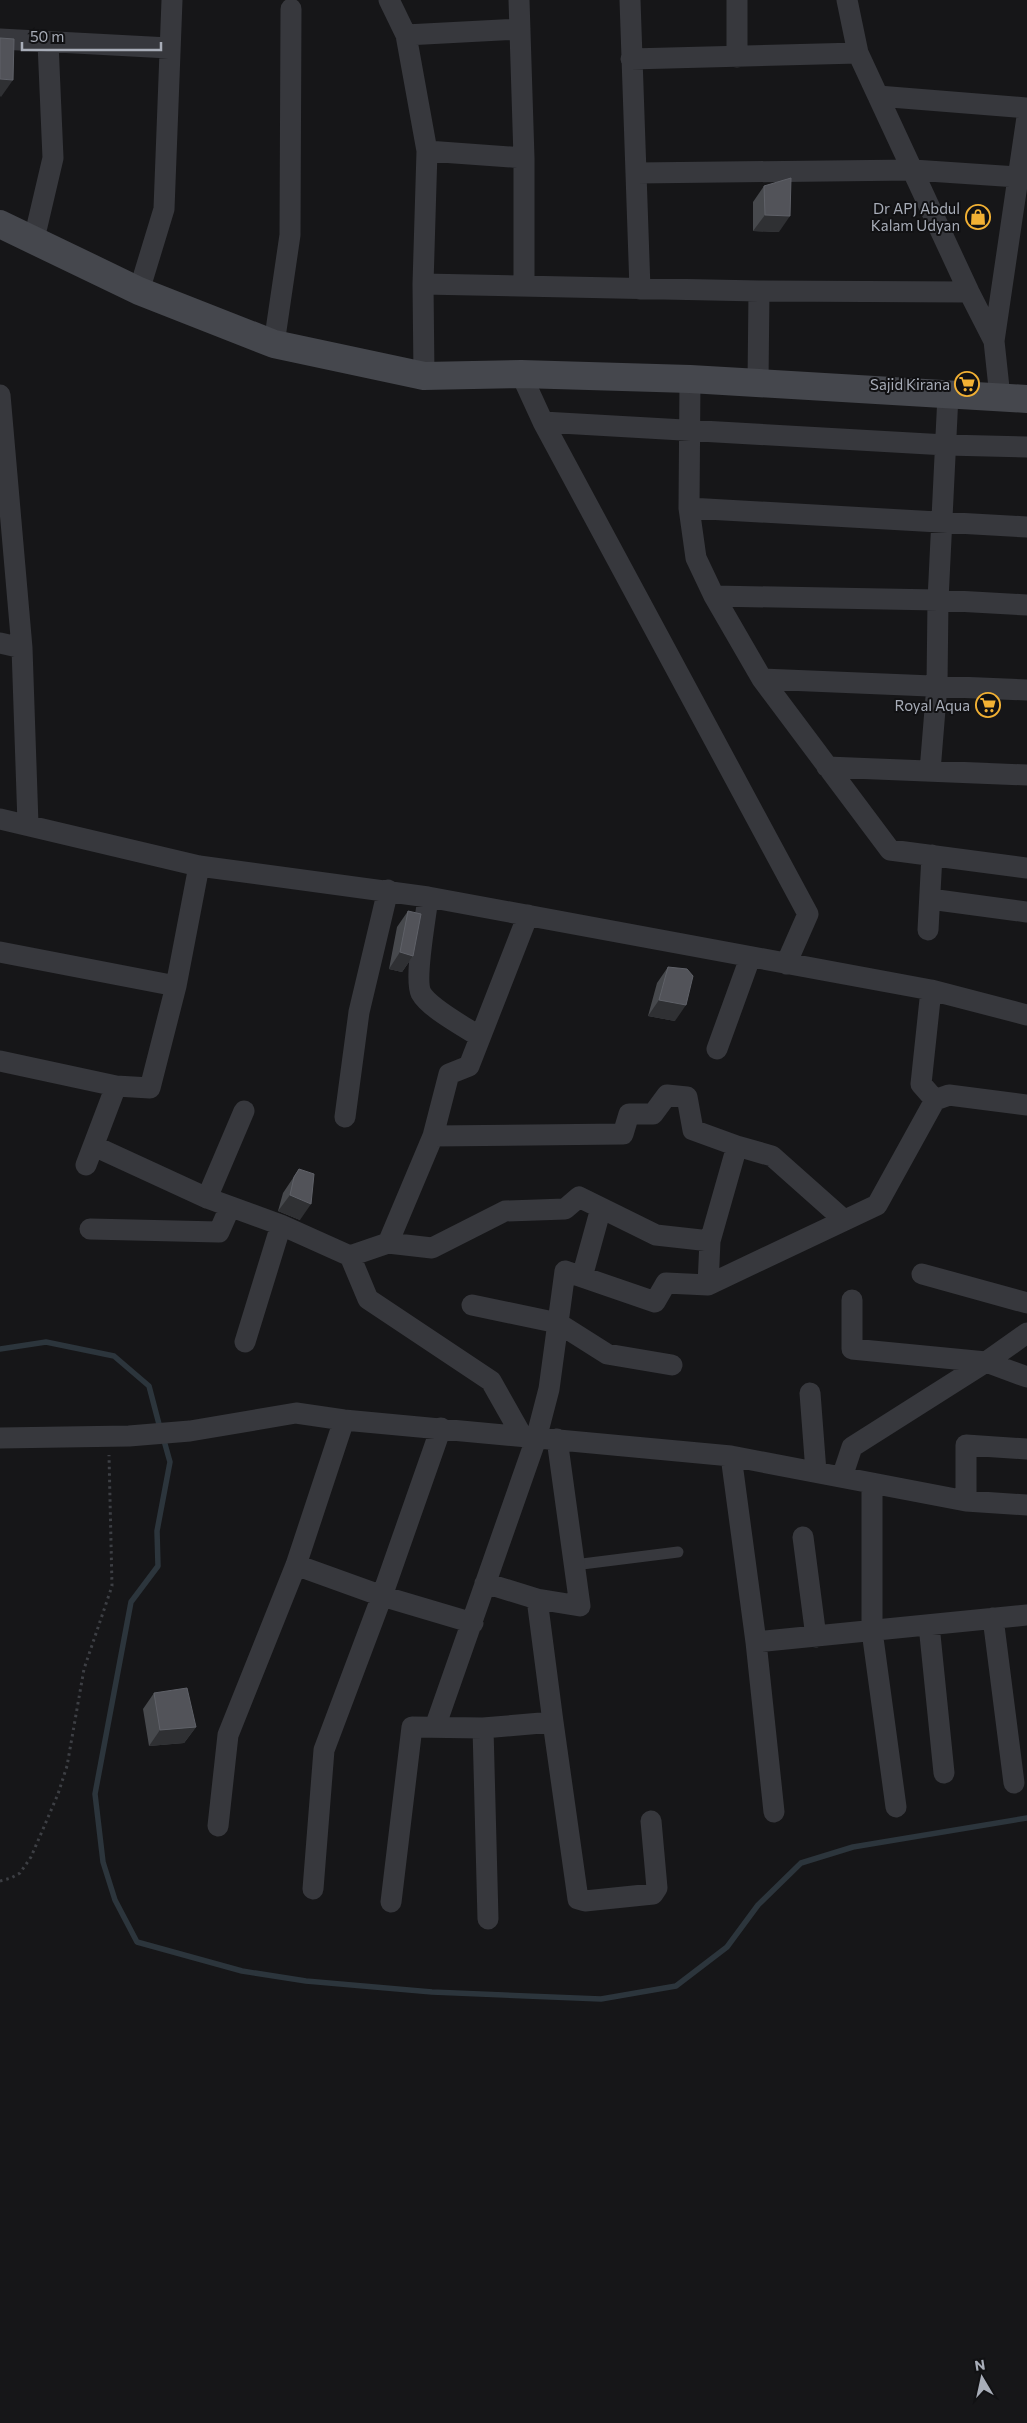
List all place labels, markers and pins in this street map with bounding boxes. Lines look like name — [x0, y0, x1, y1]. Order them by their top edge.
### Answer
place label: Dr APJ Abdul Kalam Udyan — [871, 199, 960, 234]
shop icon: Dr APJ Abdul Kalam Udyan — [965, 204, 991, 230]
supermarket icon: Sajid Kirana — [954, 371, 980, 397]
place label: Sajid Kirana — [870, 375, 950, 393]
supermarket icon: Royal Aqua — [975, 692, 1001, 718]
place label: Royal Aqua — [895, 696, 970, 714]

